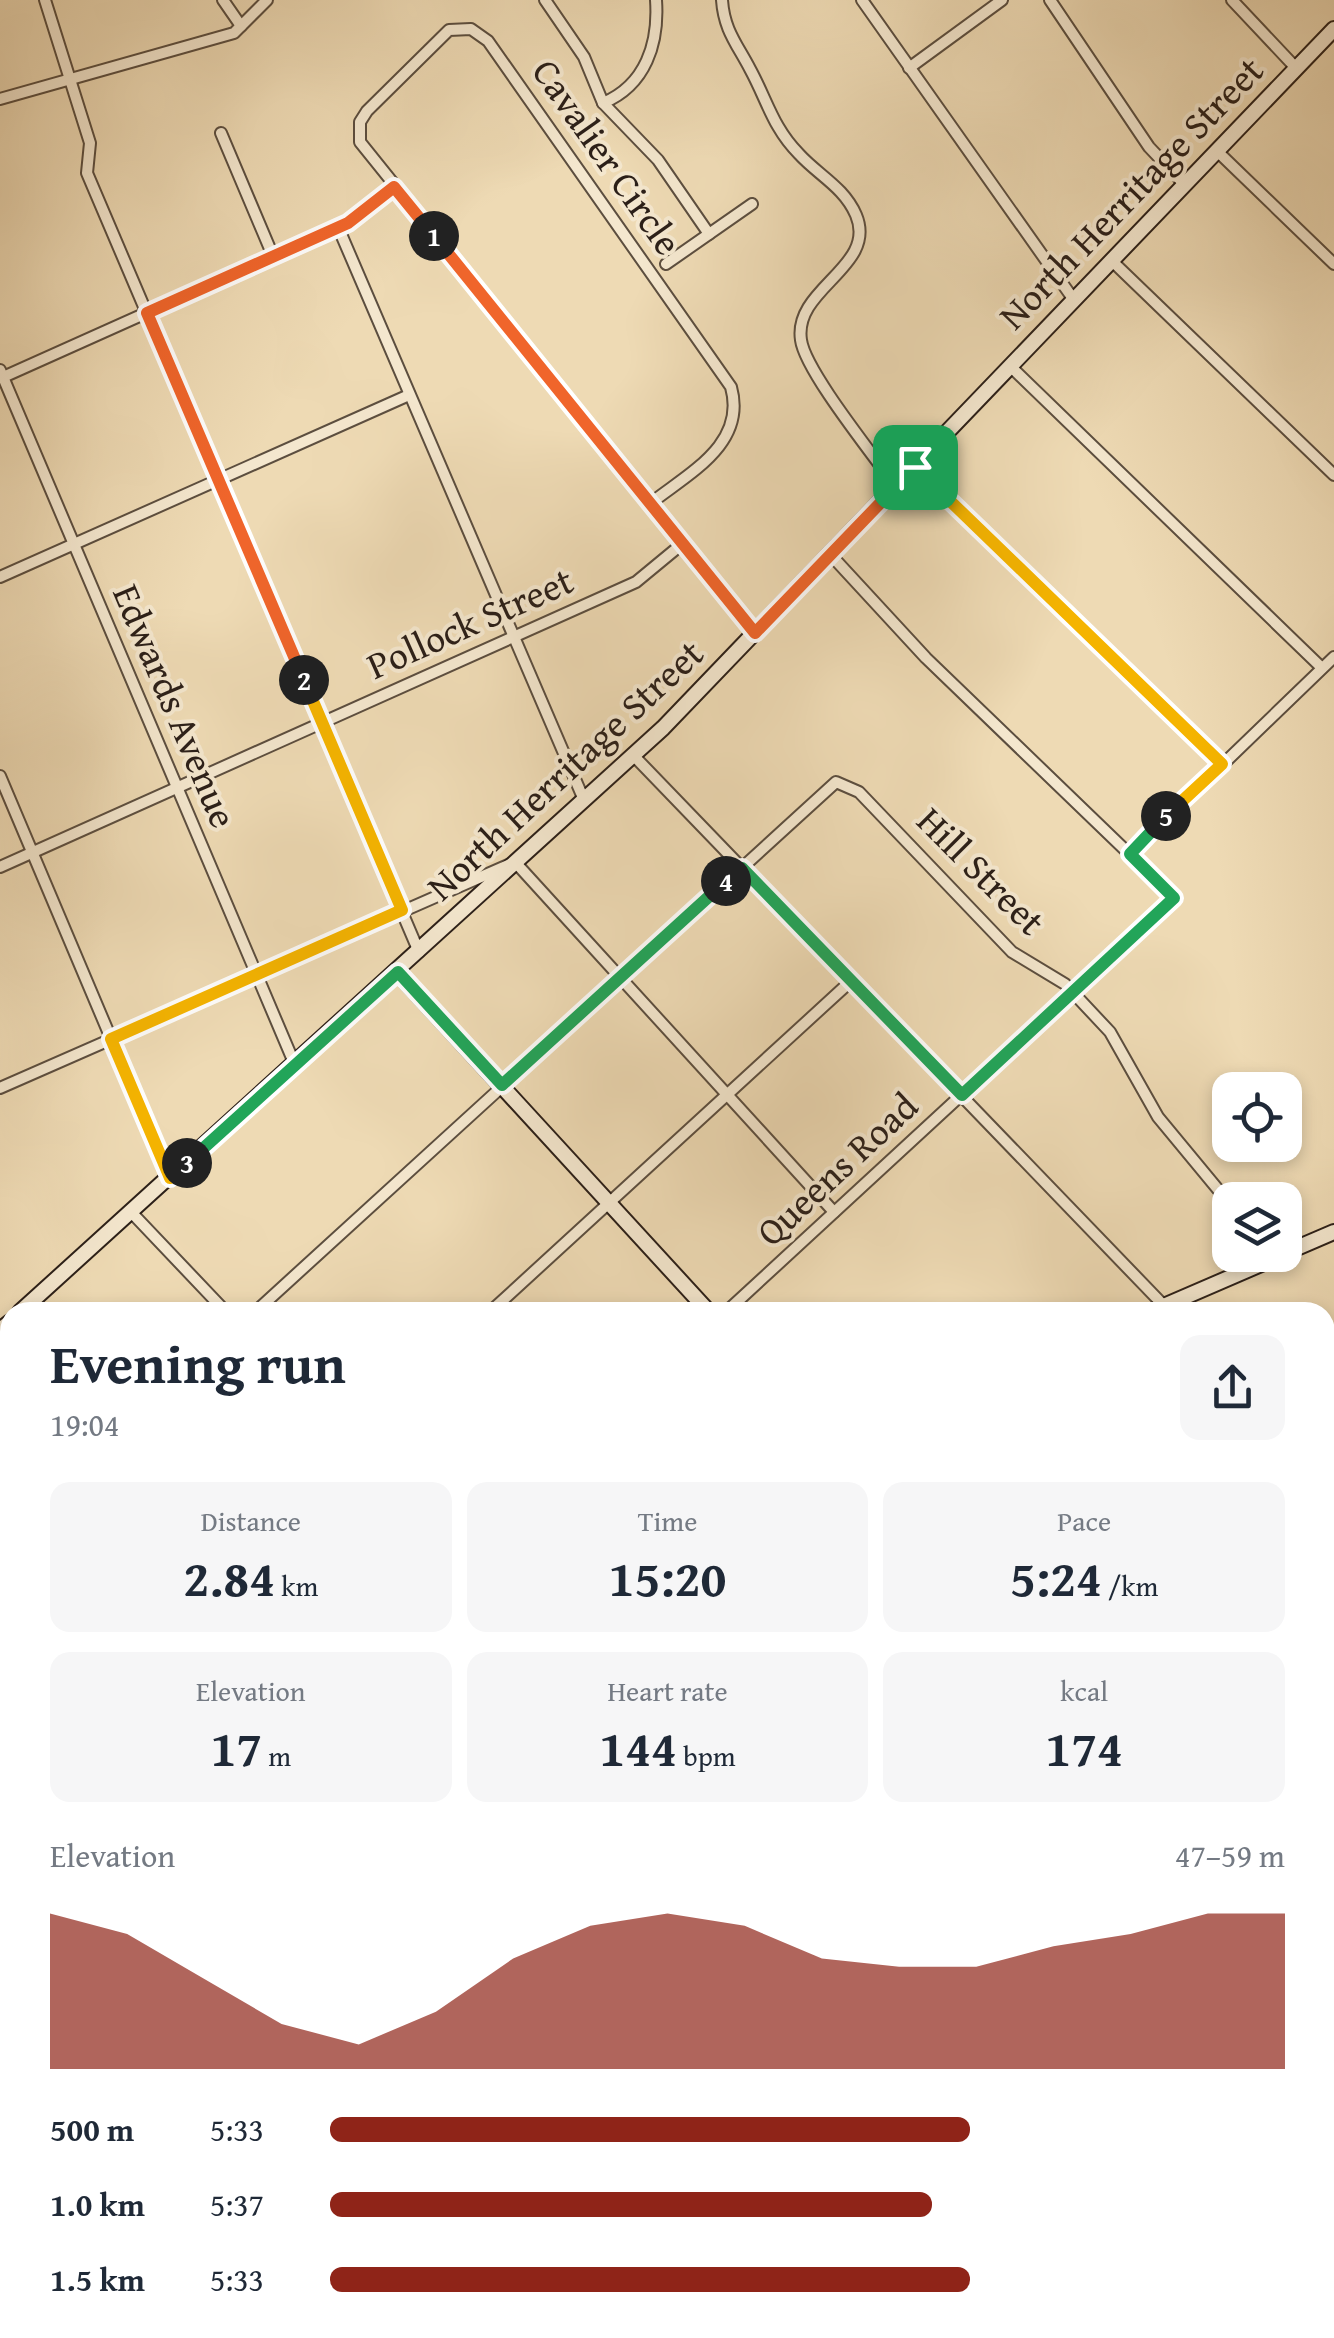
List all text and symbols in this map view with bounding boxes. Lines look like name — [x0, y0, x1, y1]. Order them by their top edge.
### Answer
street label: North Herritage Street — [985, 43, 1276, 341]
street label: Cavalier Circle — [519, 47, 696, 266]
pin: 1 — [409, 211, 459, 261]
text: 1 — [427, 215, 441, 256]
pin — [873, 425, 958, 510]
icon: arrive — [888, 440, 943, 495]
street label: Pollock Street — [357, 552, 582, 693]
street label: Edwards Avenue — [99, 575, 252, 836]
street label: North Herritage Street — [413, 626, 715, 913]
pin: 2 — [279, 655, 329, 705]
text: 2 — [297, 659, 311, 700]
pin: 5 — [1141, 791, 1191, 841]
street label: Hill Street — [905, 793, 1059, 947]
text: 5 — [1159, 795, 1173, 836]
pin: 4 — [701, 856, 751, 906]
text: 4 — [719, 860, 733, 901]
map controls — [1212, 1072, 1302, 1272]
button: locate — [1212, 1072, 1302, 1162]
street label: Queens Road — [743, 1078, 930, 1258]
pin: 3 — [162, 1138, 212, 1188]
text: 3 — [180, 1142, 194, 1183]
button: layers — [1212, 1182, 1302, 1272]
text: Evening run — [50, 1323, 346, 1403]
button: share — [1180, 1335, 1285, 1440]
text: 19:04 — [50, 1401, 119, 1448]
text: Distance — [201, 1500, 301, 1541]
text: Time — [638, 1500, 697, 1541]
text: Pace — [1057, 1500, 1111, 1541]
text: 2.84 — [183, 1541, 275, 1614]
text: 15:20 — [609, 1541, 726, 1614]
text: 5:24 — [1010, 1541, 1102, 1614]
text: km — [275, 1565, 318, 1606]
text: /km — [1102, 1565, 1158, 1606]
text: Elevation — [196, 1670, 306, 1711]
text: Heart rate — [607, 1670, 728, 1711]
text: kcal — [1060, 1670, 1108, 1711]
text: 17 — [210, 1711, 262, 1784]
text: 144 — [599, 1711, 677, 1784]
text: 174 — [1045, 1711, 1123, 1784]
text: m — [262, 1735, 291, 1776]
text: bpm — [677, 1735, 736, 1776]
text: Elevation — [50, 1832, 175, 1879]
text: 47–59 m — [1175, 1832, 1285, 1879]
text: 500 m — [50, 2106, 134, 2153]
text: 5:33 — [210, 2106, 264, 2153]
text: 1.0 km — [50, 2181, 145, 2228]
text: 5:37 — [210, 2181, 264, 2228]
text: 1.5 km — [50, 2256, 145, 2303]
text: 5:33 — [210, 2256, 264, 2303]

